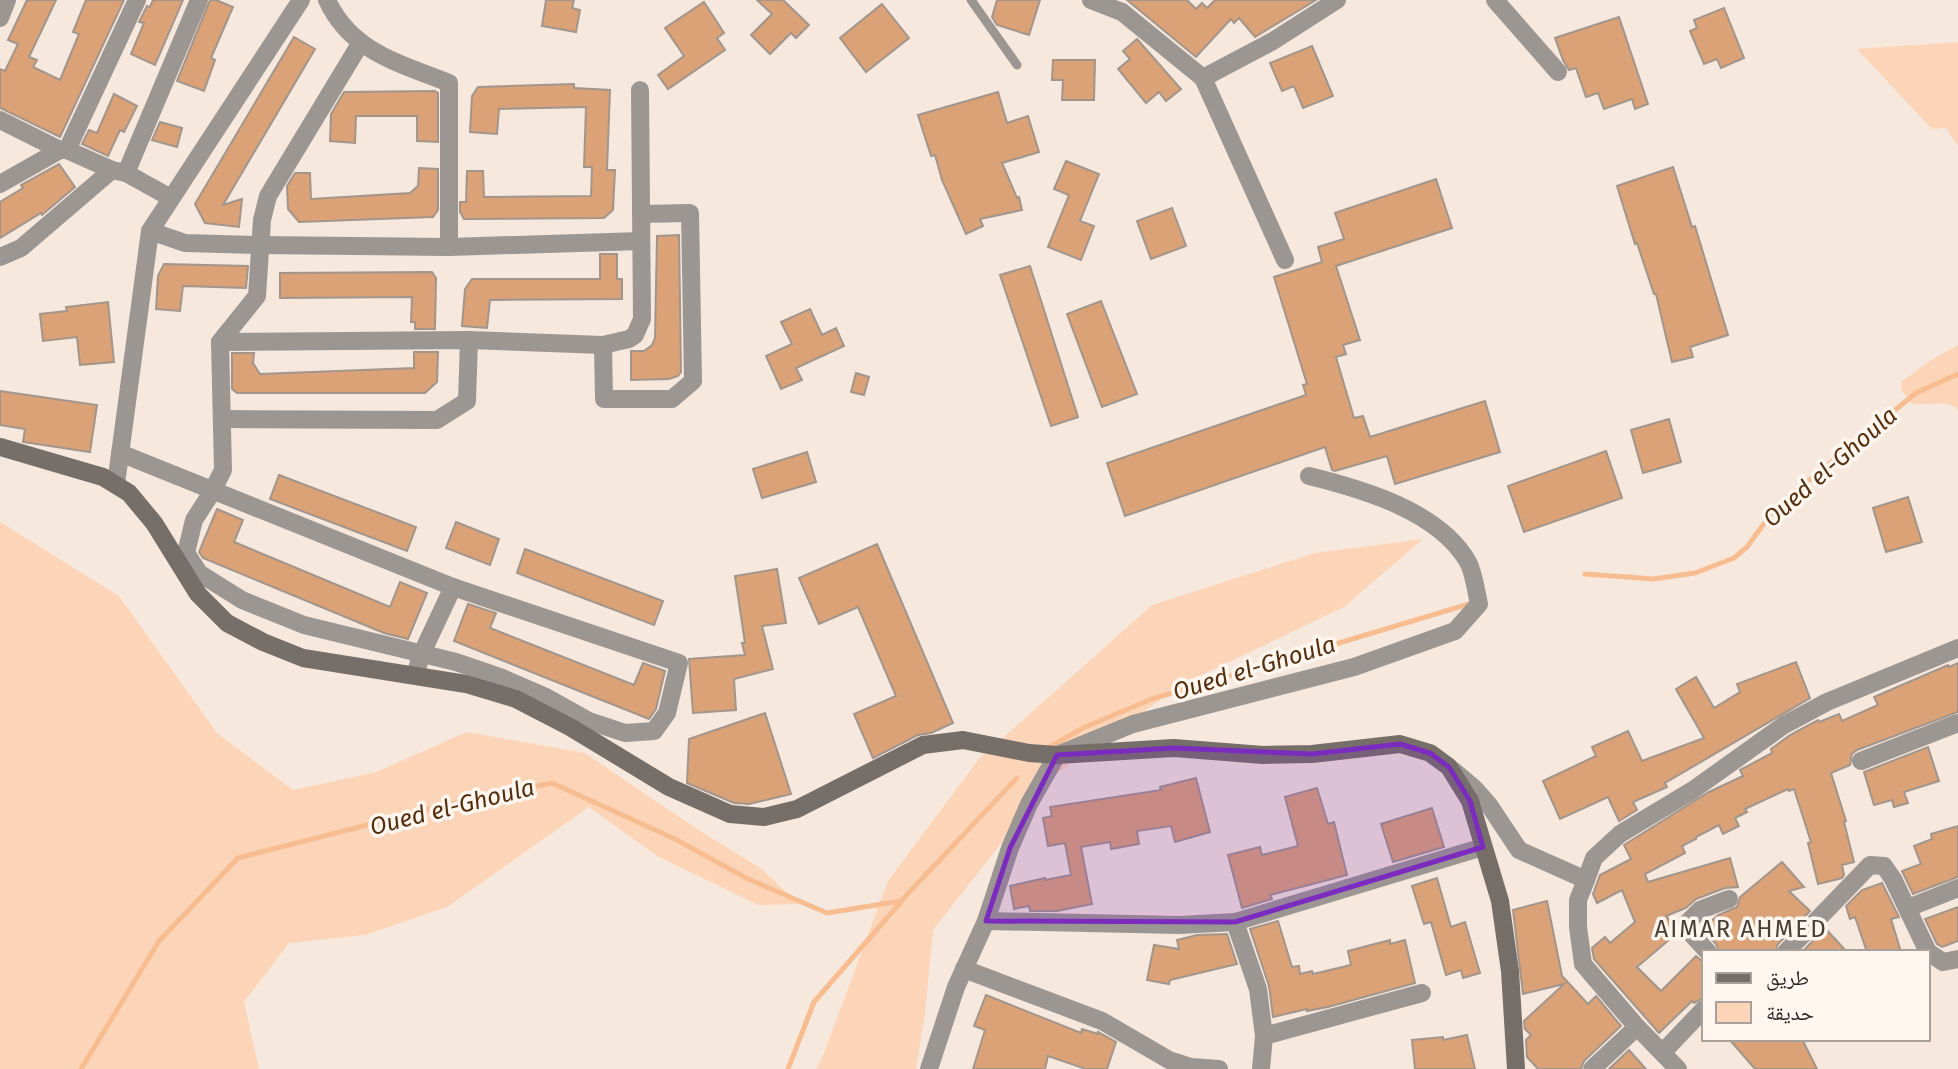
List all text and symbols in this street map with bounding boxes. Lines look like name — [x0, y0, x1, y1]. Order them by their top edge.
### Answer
water label: Oued el-Ghoula — [1757, 401, 1903, 533]
water label: Oued el-Ghoula — [1169, 630, 1339, 706]
water label: Oued el-Ghoula — [367, 773, 537, 841]
district label: AIMAR AHMED — [1654, 915, 1828, 943]
legend — [1702, 950, 1930, 1041]
text: طريق — [1766, 965, 1809, 991]
text: حديقة — [1766, 1000, 1814, 1026]

